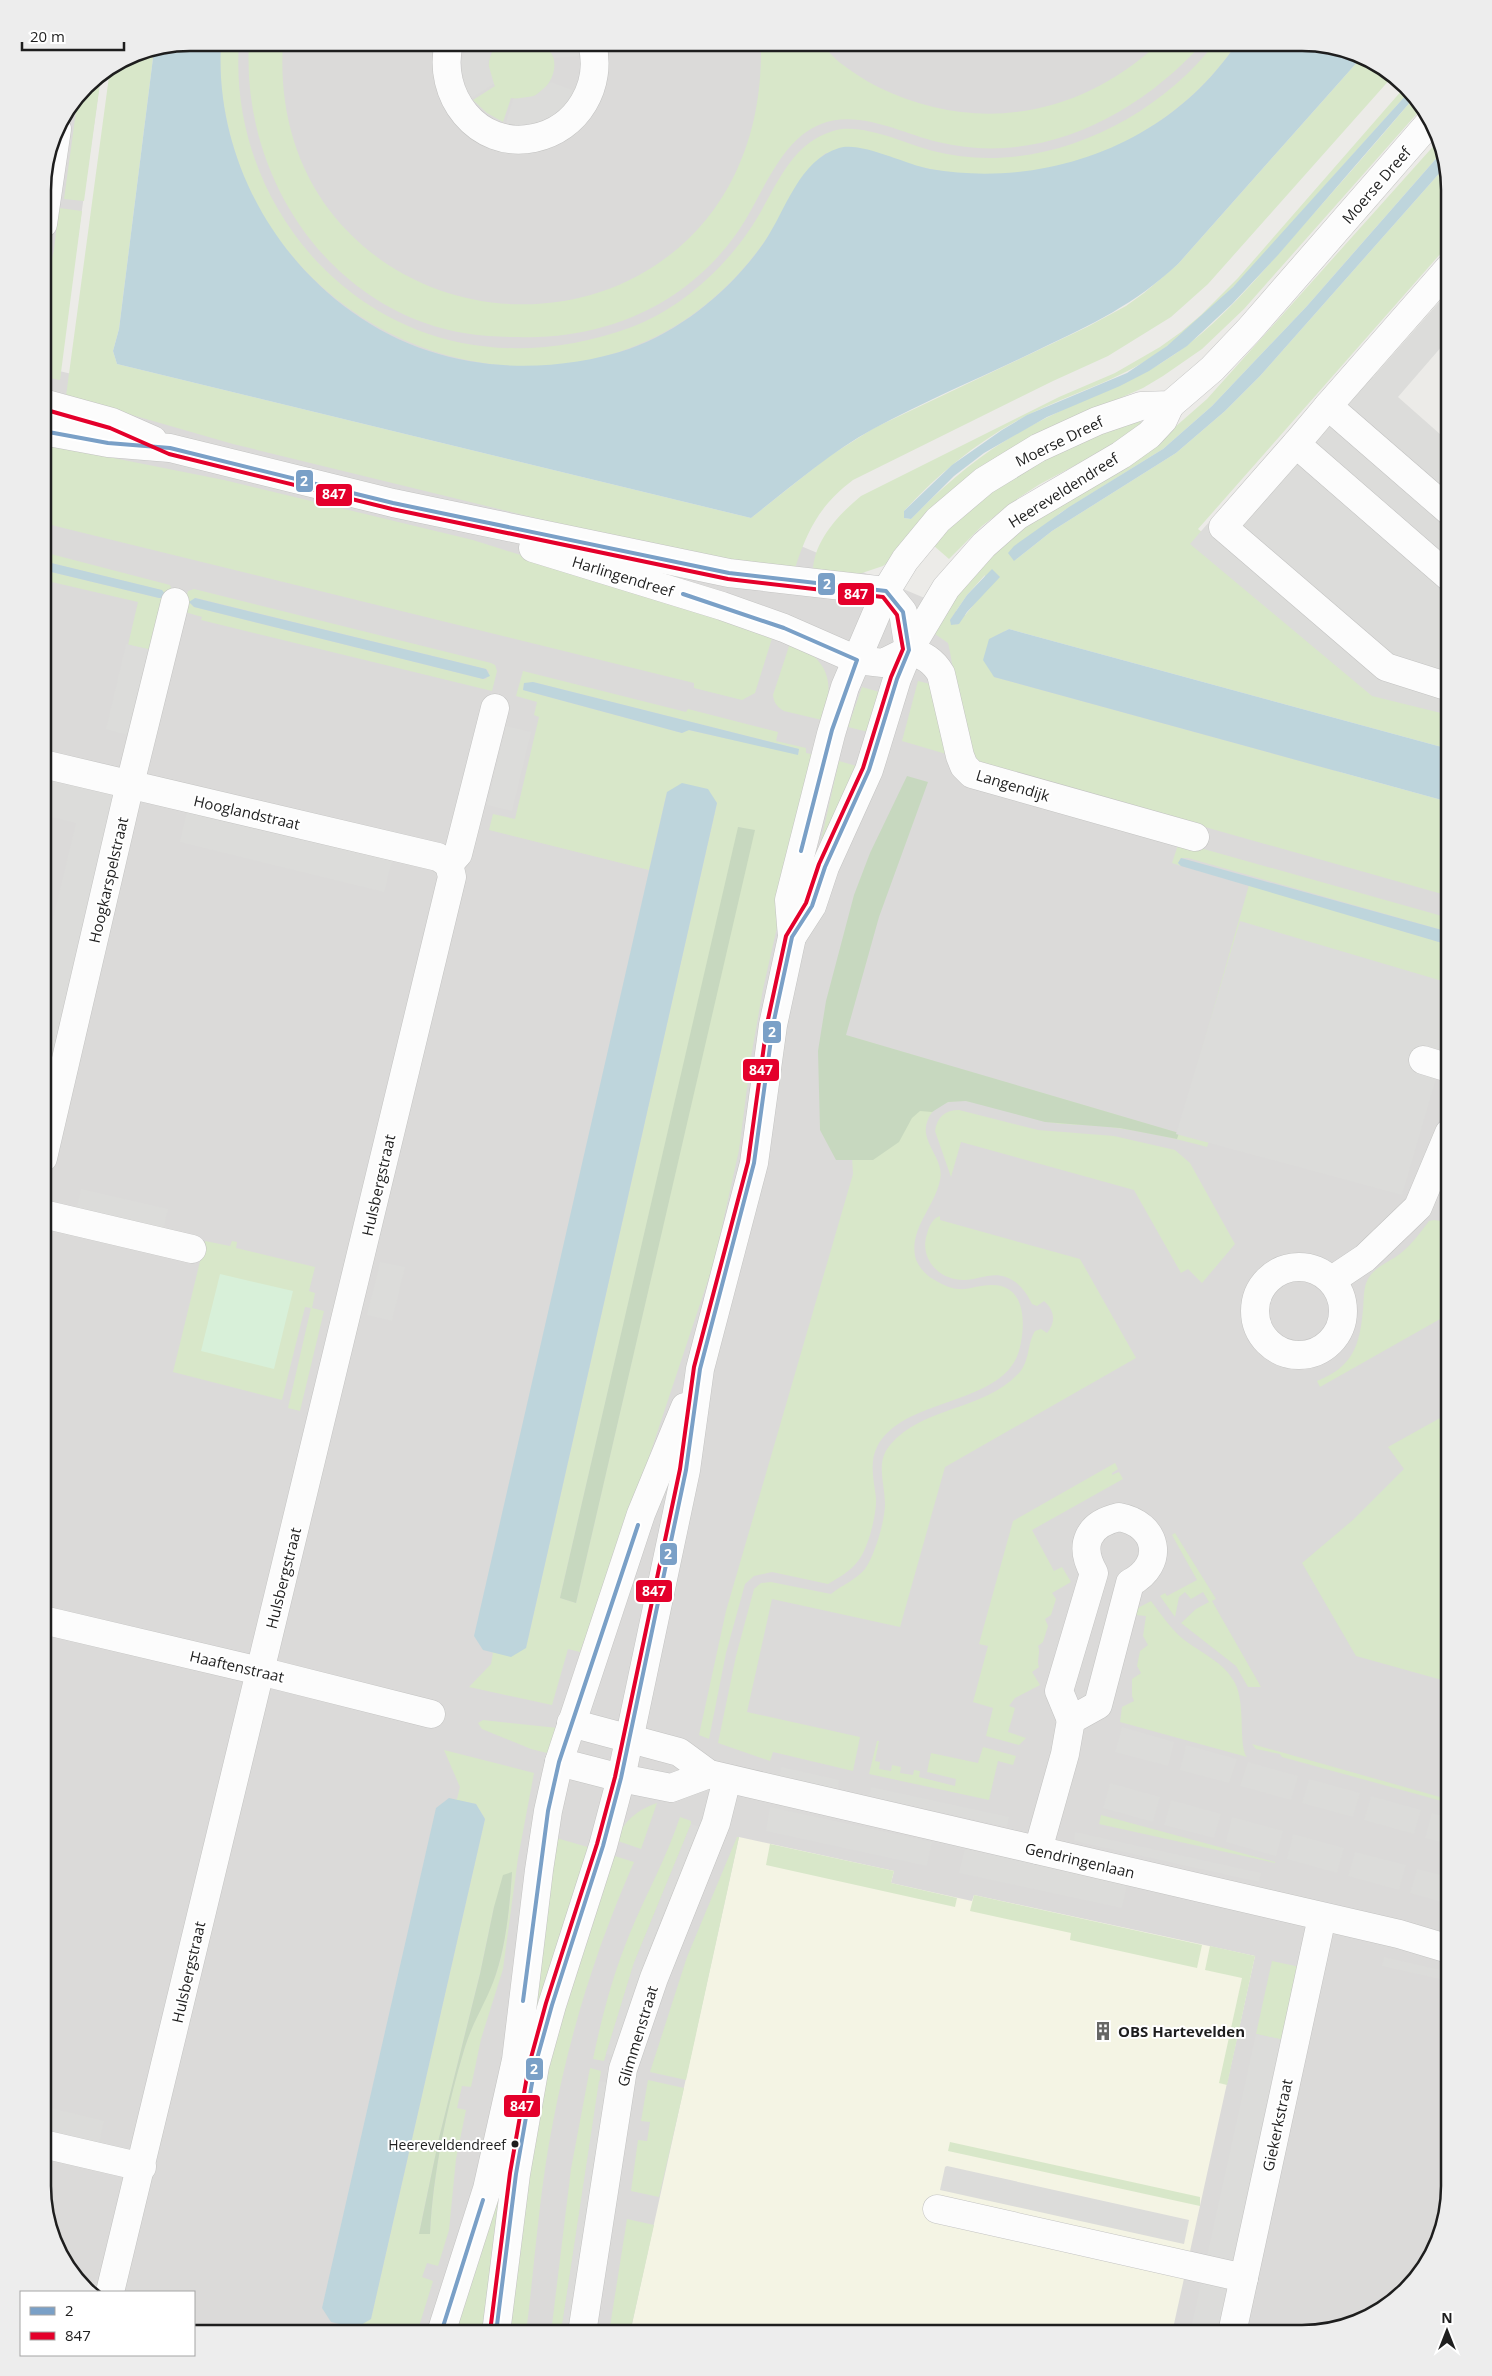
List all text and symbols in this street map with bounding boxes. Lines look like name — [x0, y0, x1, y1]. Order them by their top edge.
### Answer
scale bar — [22, 20, 125, 52]
text: 20 m — [30, 26, 65, 46]
street label: Moerse Dreef — [1337, 142, 1415, 228]
street label: Moerse Dreef — [1012, 411, 1107, 471]
street label: Heereveldendreef — [1004, 448, 1123, 532]
line badge: 2 — [295, 469, 314, 493]
text: 2 — [300, 471, 308, 490]
line badge: 847 — [315, 483, 353, 507]
text: 847 — [322, 484, 346, 503]
street label: Harlingendreef — [570, 551, 677, 601]
line badge: 2 — [817, 572, 836, 596]
text: 2 — [823, 574, 831, 593]
line badge: 847 — [837, 582, 875, 606]
text: 847 — [844, 584, 868, 603]
street label: Langendijk — [974, 764, 1052, 806]
street label: Hooglandstraat — [192, 790, 302, 834]
street label: Hoogkarspelstraat — [84, 815, 132, 945]
line badge: 2 — [762, 1020, 782, 1044]
text: 2 — [768, 1022, 776, 1041]
line badge: 847 — [742, 1058, 780, 1082]
text: 847 — [749, 1060, 773, 1079]
street label: Hulsbergstraat — [357, 1132, 399, 1238]
street label: Hulsbergstraat — [261, 1525, 305, 1631]
line badge: 2 — [659, 1542, 678, 1566]
text: 2 — [664, 1544, 672, 1563]
line badge: 847 — [635, 1579, 673, 1603]
text: 847 — [642, 1581, 666, 1600]
street label: Haaftenstraat — [188, 1645, 286, 1687]
street label: Gendringenlaan — [1023, 1838, 1137, 1882]
street label: Hulsbergstraat — [167, 1919, 209, 2025]
street label: Glimmenstraat — [612, 1983, 662, 2089]
building icon: OBS Hartevelden — [1092, 2020, 1114, 2042]
place label: OBS Hartevelden — [1118, 2021, 1245, 2041]
line badge: 2 — [525, 2057, 544, 2081]
text: 2 — [530, 2059, 538, 2078]
street label: Giekerkstraat — [1257, 2077, 1297, 2173]
line badge: 847 — [503, 2094, 541, 2118]
text: 847 — [510, 2096, 534, 2115]
place label: Heereveldendreef — [388, 2135, 507, 2154]
marker: Heereveldendreef — [510, 2139, 520, 2149]
legend — [20, 2291, 195, 2356]
text: 2 — [65, 2300, 74, 2320]
north arrow — [1422, 2306, 1472, 2356]
text: N — [1441, 2308, 1453, 2327]
text: 847 — [65, 2325, 91, 2345]

